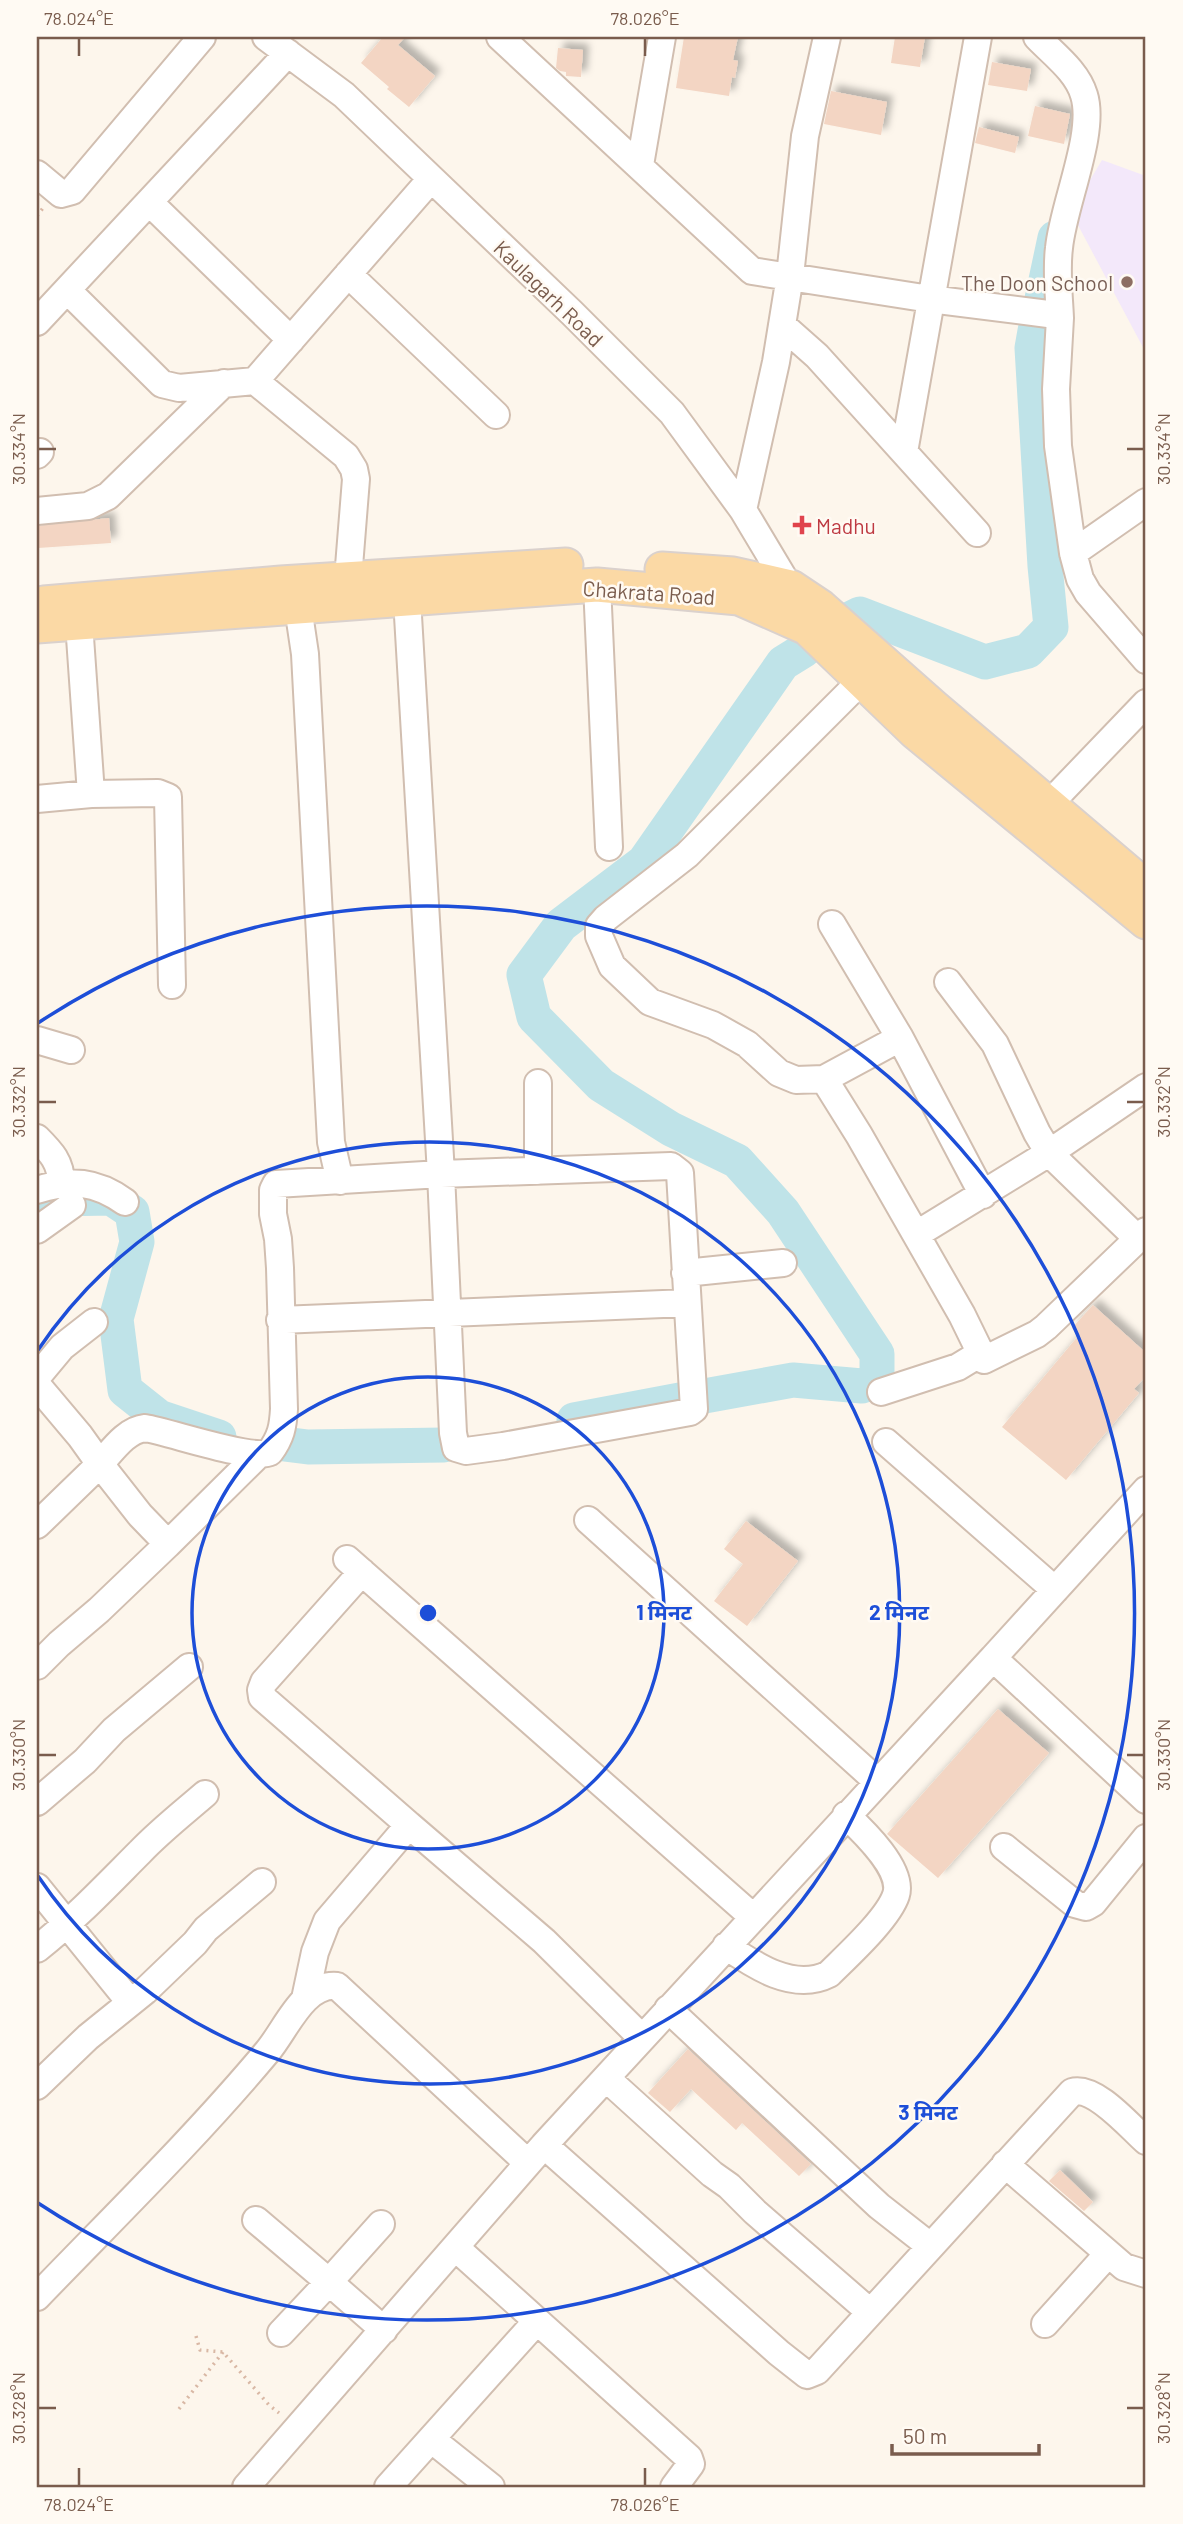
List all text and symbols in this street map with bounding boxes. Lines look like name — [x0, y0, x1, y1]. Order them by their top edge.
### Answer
text: 78.024°E — [44, 7, 114, 29]
text: 78.026°E — [610, 7, 680, 29]
street label: Kaulagarh Road — [489, 235, 609, 351]
place label: The Doon School — [961, 270, 1113, 295]
marker: The Doon School — [1119, 274, 1135, 290]
text: 30.334°N — [7, 413, 29, 485]
text: 30.334°N — [1152, 413, 1174, 485]
place label: Madhu — [816, 513, 876, 538]
marker: Madhu — [794, 517, 810, 533]
street label: Chakrata Road — [582, 575, 716, 609]
text: 30.332°N — [7, 1066, 29, 1138]
text: 30.332°N — [1152, 1066, 1174, 1138]
text: 1 मिनट — [636, 1599, 693, 1624]
text: 2 मिनट — [869, 1599, 930, 1624]
centre of rings — [416, 1601, 440, 1625]
text: 30.330°N — [7, 1719, 29, 1791]
text: 30.330°N — [1152, 1719, 1174, 1791]
text: 3 मिनट — [898, 2099, 959, 2124]
text: 30.328°N — [7, 2372, 29, 2444]
text: 30.328°N — [1152, 2372, 1174, 2444]
scale bar — [892, 2412, 1040, 2456]
text: 50 m — [903, 2423, 947, 2448]
text: 78.024°E — [44, 2493, 114, 2515]
text: 78.026°E — [610, 2493, 680, 2515]

